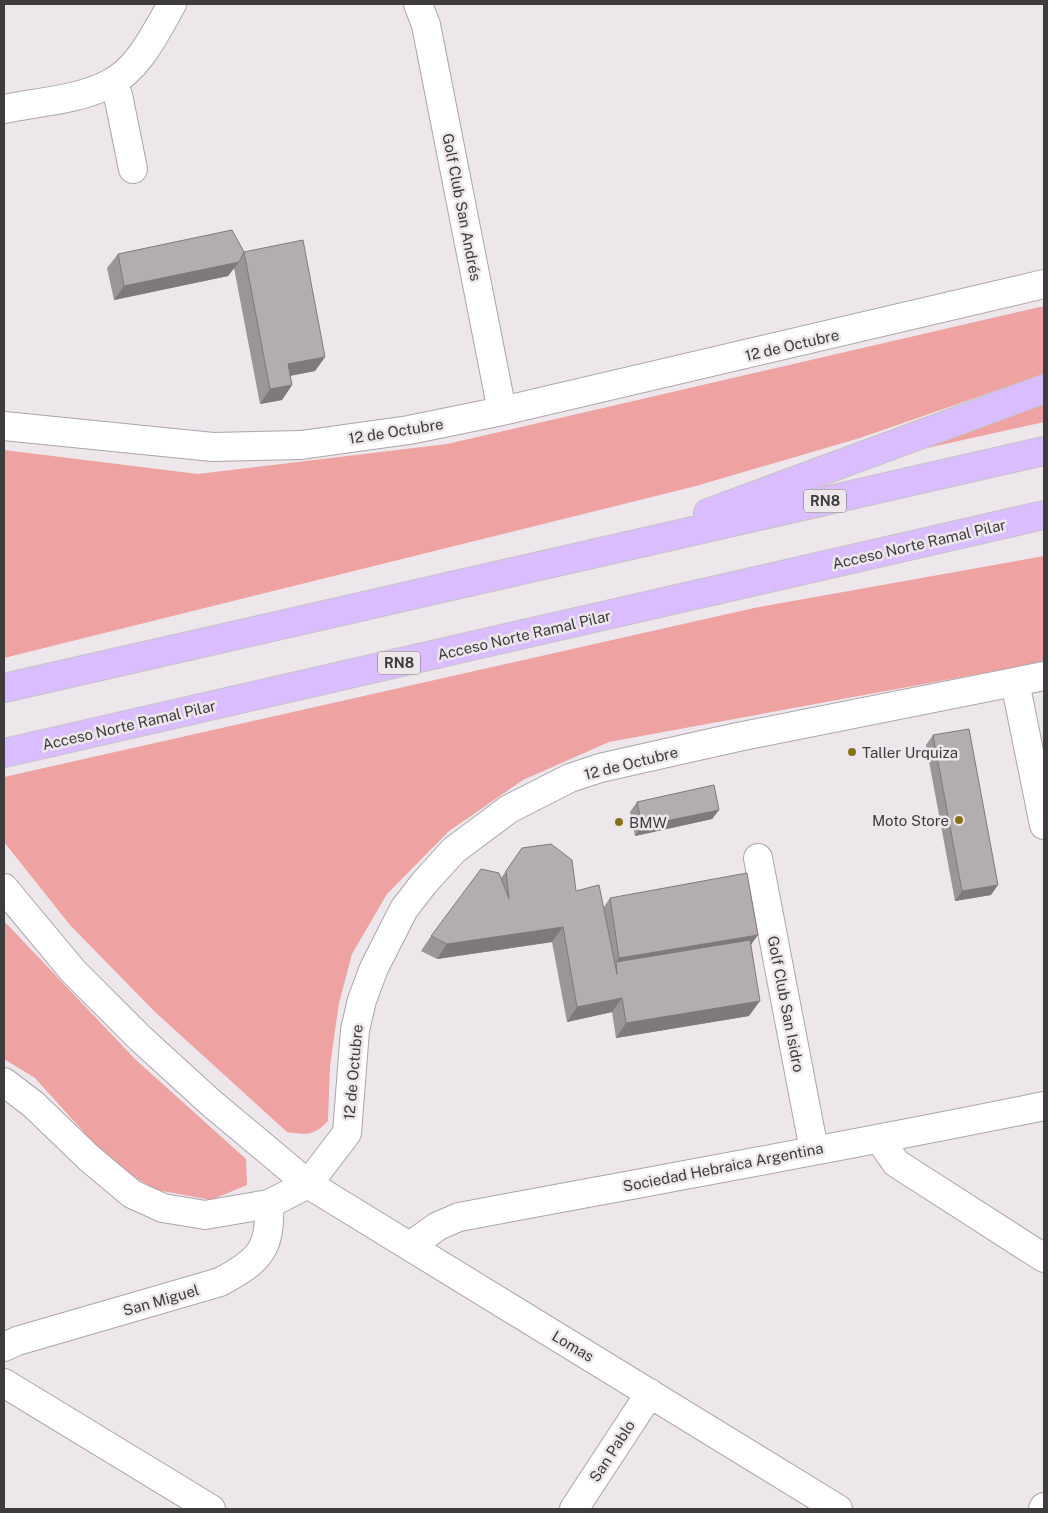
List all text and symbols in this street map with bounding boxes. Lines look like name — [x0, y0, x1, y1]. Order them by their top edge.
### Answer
street label: Golf Club San Andrés — [439, 132, 485, 282]
street label: 12 de Octubre — [743, 326, 841, 364]
street label: 12 de Octubre — [347, 415, 445, 447]
road number: RN8 — [804, 490, 846, 512]
street label: Acceso Norte Ramal Pilar — [831, 516, 1007, 572]
street label: Acceso Norte Ramal Pilar — [436, 607, 612, 663]
road number: RN8 — [378, 651, 420, 674]
street label: Acceso Norte Ramal Pilar — [41, 697, 217, 753]
street label: 12 de Octubre — [582, 743, 680, 783]
place label: Taller Urquiza — [862, 744, 958, 761]
marker: Taller Urquiza — [846, 746, 858, 758]
place label: Moto Store — [872, 812, 949, 829]
place label: BMW — [629, 814, 667, 831]
marker: Moto Store — [953, 814, 965, 826]
marker: BMW — [613, 816, 625, 828]
street label: Golf Club San Isidro — [764, 934, 808, 1074]
street label: 12 de Octubre — [340, 1023, 366, 1121]
street label: Sociedad Hebraica Argentina — [621, 1139, 825, 1195]
street label: San Miguel — [121, 1281, 201, 1319]
street label: Lomas — [549, 1327, 597, 1365]
street label: San Pablo — [586, 1417, 638, 1485]

